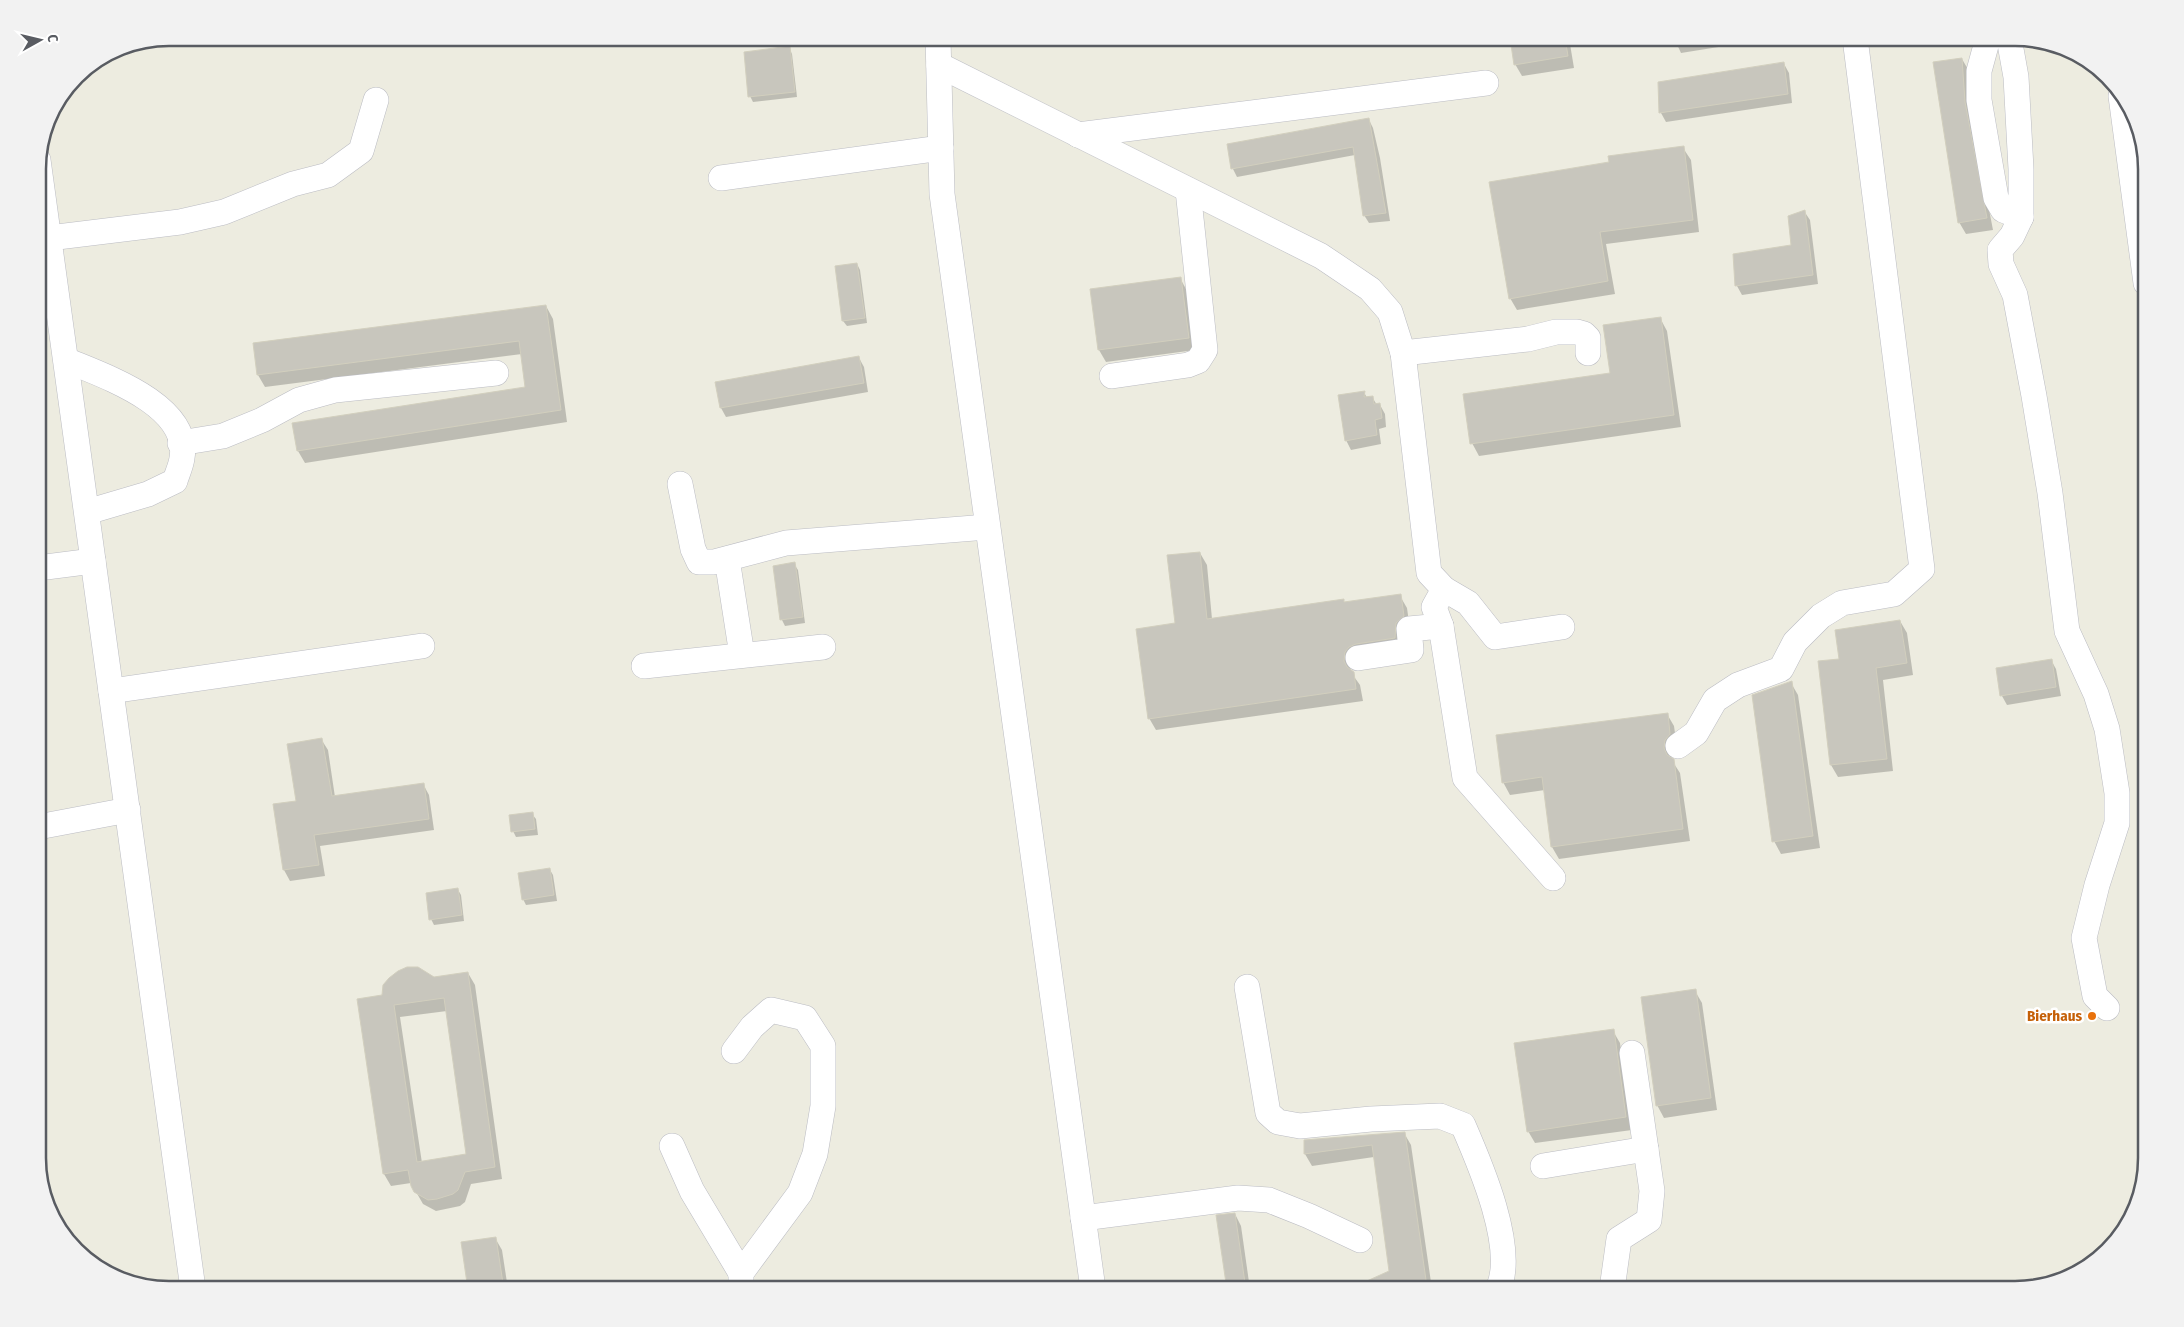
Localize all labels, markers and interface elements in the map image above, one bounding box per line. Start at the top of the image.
north arrow [15,15,65,65]
text: С [43,33,61,44]
place label: Bierhaus [2027,1007,2082,1025]
marker: Bierhaus [2086,1010,2098,1022]

